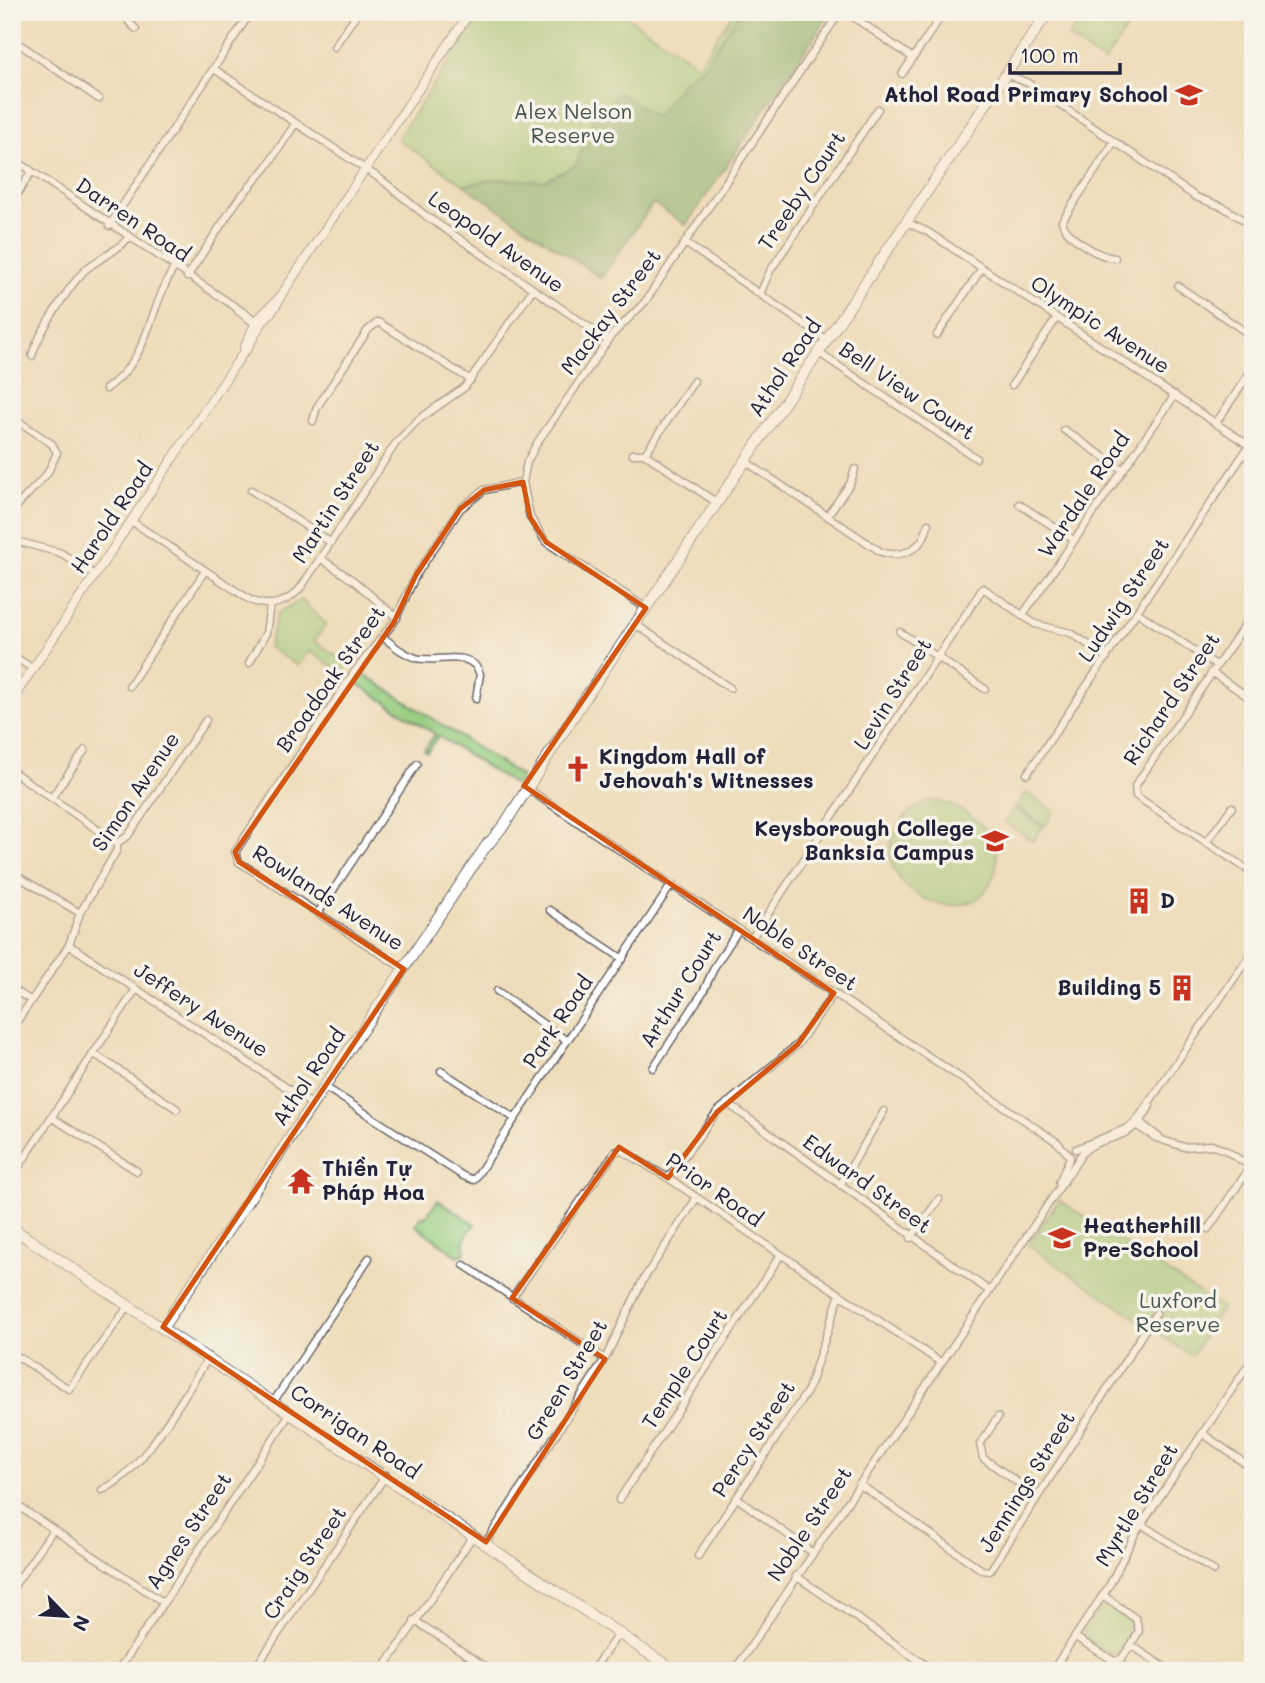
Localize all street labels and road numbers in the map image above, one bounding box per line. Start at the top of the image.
street label: Treeby Court [751,125,851,255]
street label: Darren Road [71,171,196,267]
street label: Leopold Avenue [424,184,570,298]
street label: Mackay Street [554,243,666,379]
street label: Olympic Avenue [1026,269,1176,379]
street label: Athol Road [741,313,826,421]
street label: Bell View Court [835,334,981,445]
street label: Wardale Road [1031,426,1135,562]
street label: Martin Street [285,435,385,568]
street label: Harold Road [64,456,158,578]
street label: Ludwig Street [1071,532,1174,667]
street label: Broadoak Street [269,600,390,757]
street label: Richard Street [1116,627,1225,770]
street label: Levin Street [847,632,937,754]
street label: Simon Avenue [85,726,185,856]
street label: Rowlands Avenue [248,838,410,956]
street label: Noble Street [738,899,864,996]
street label: Arthur Court [633,924,727,1052]
street label: Jeffery Avenue [130,955,274,1062]
street label: Park Road [516,969,598,1073]
street label: Athol Road [265,1022,350,1130]
street label: Edward Street [798,1127,937,1238]
street label: Prior Road [661,1146,768,1232]
street label: Temple Court [635,1303,733,1433]
street label: Green Street [519,1313,613,1445]
street label: Percy Street [705,1375,800,1501]
street label: Corrigan Road [286,1377,426,1484]
street label: Jennings Street [971,1405,1080,1557]
street label: Myrtle Street [1088,1438,1183,1571]
street label: Noble Street [760,1460,857,1586]
street label: Agnes Street [139,1467,237,1594]
street label: Craig Street [256,1500,352,1624]

